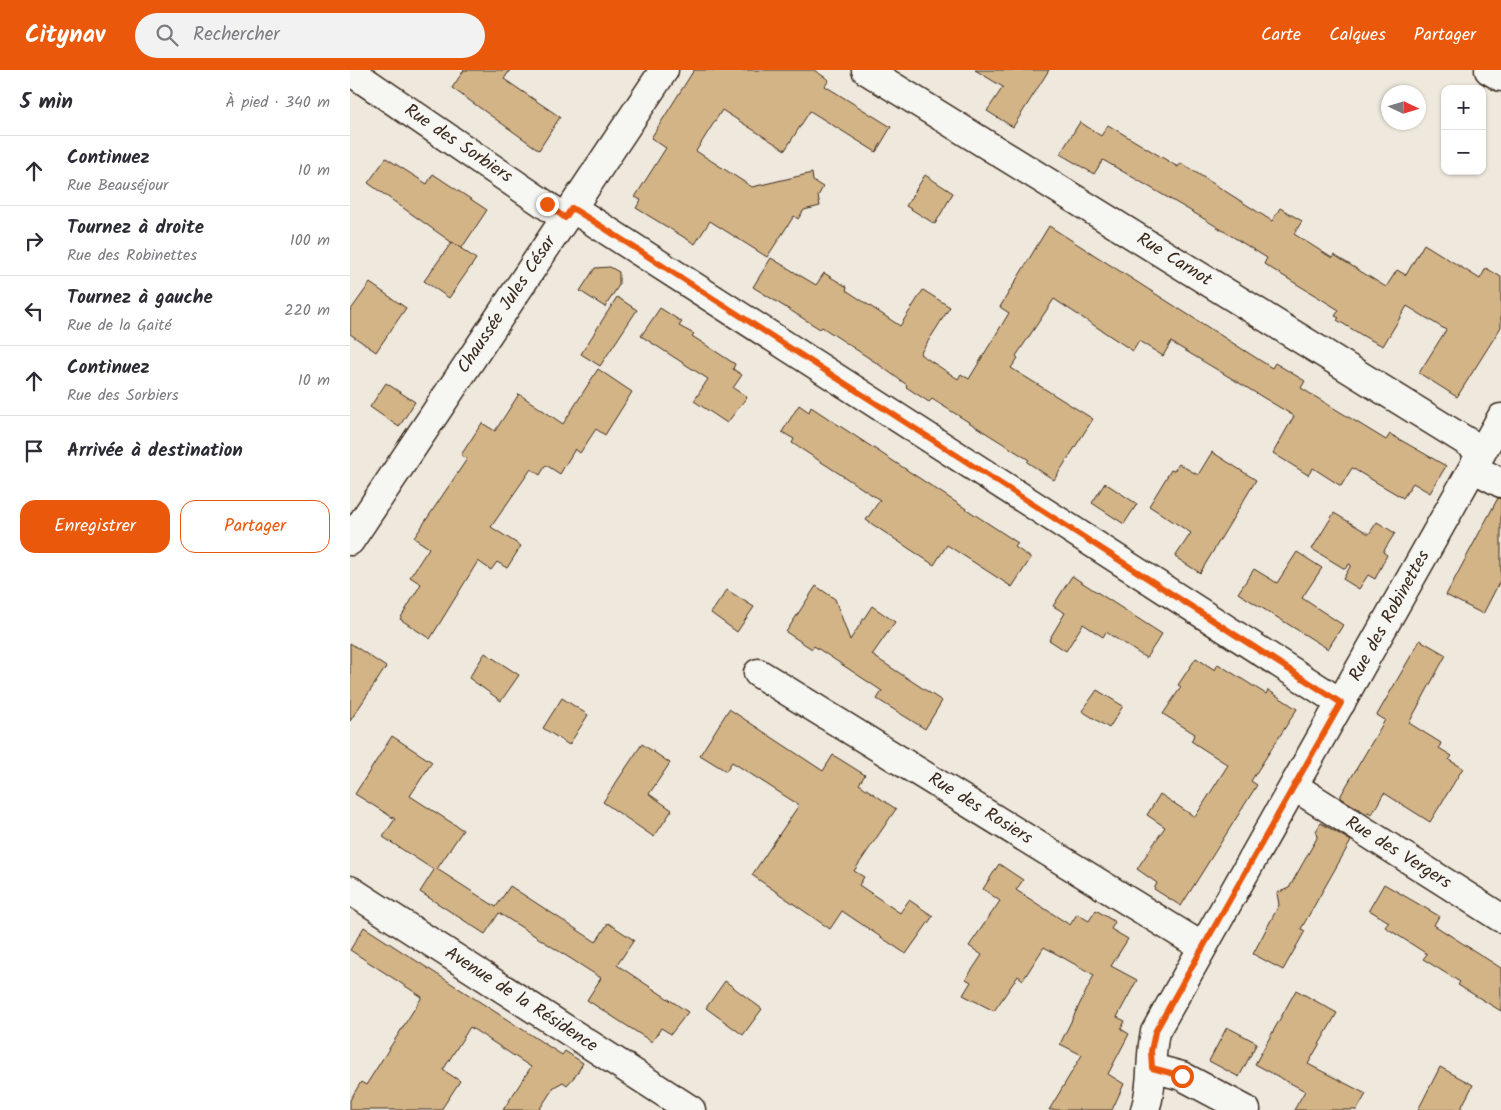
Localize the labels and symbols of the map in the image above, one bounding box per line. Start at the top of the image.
north arrow [1381,85,1426,130]
street label: Rue des Sorbiers [398,97,518,191]
route end [536,193,559,216]
street label: Rue Carnot [1131,225,1218,295]
street label: Chaussée Jules César [450,229,565,380]
street label: Rue des Robinettes [1342,545,1438,687]
street label: Rue des Rosiers [922,765,1038,853]
street label: Rue des Vergers [1339,809,1457,897]
street label: Avenue de la Résidence [439,939,603,1061]
route start [1171,1065,1194,1088]

